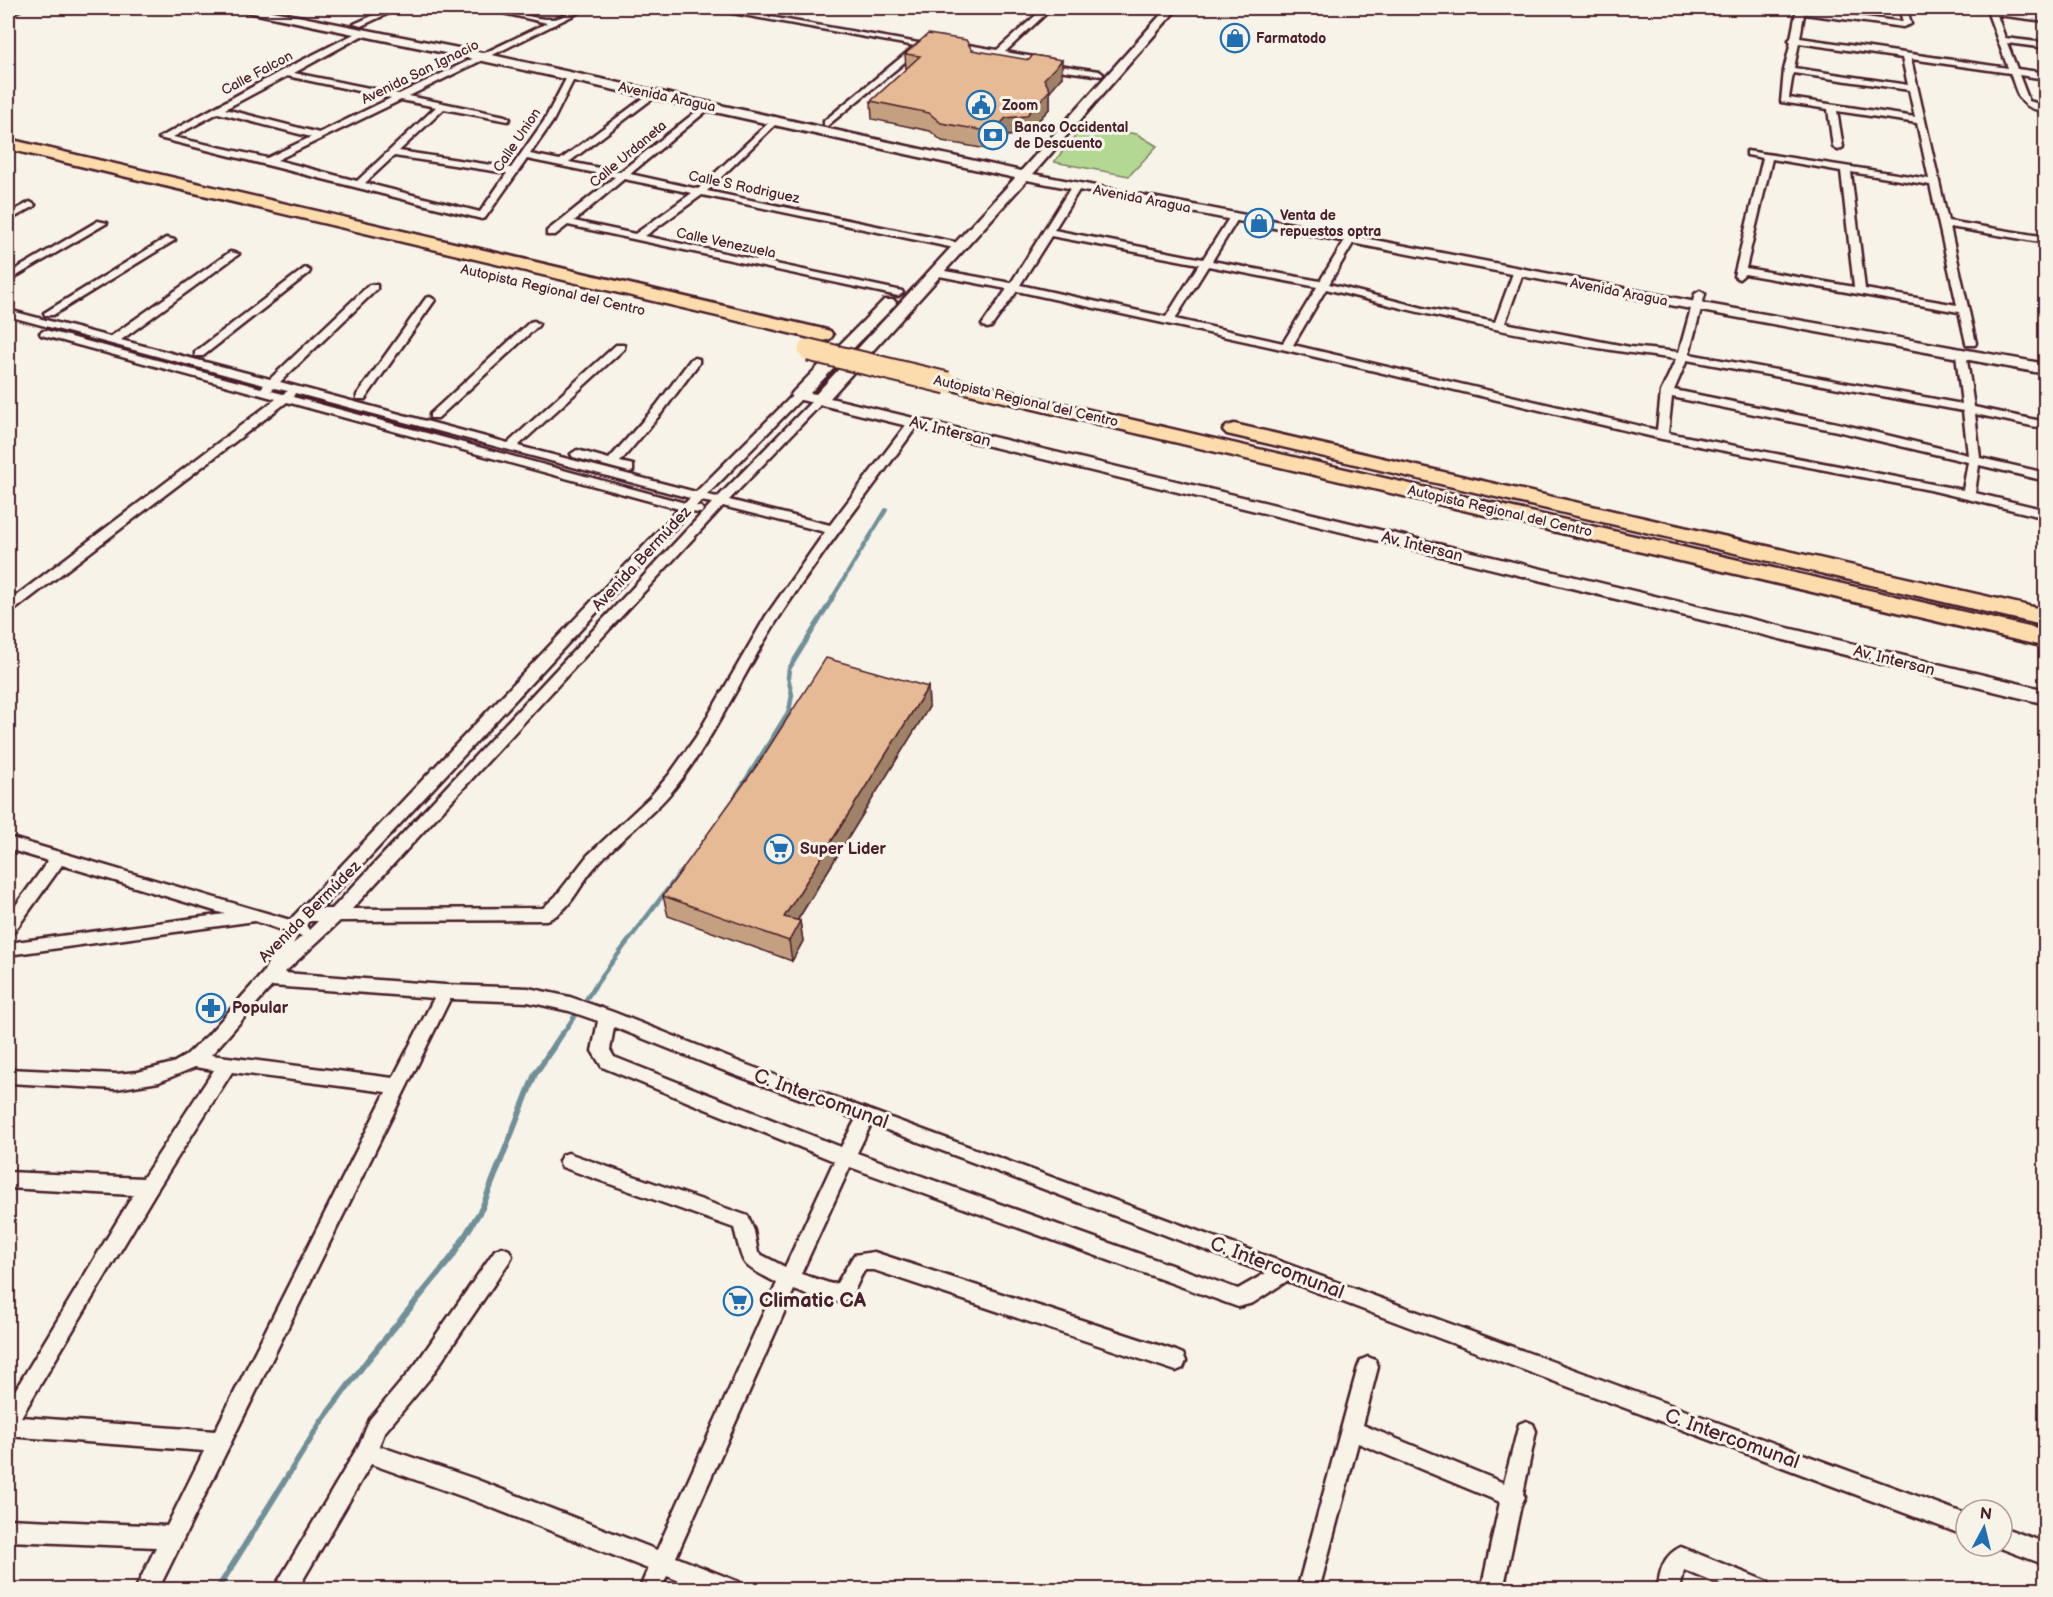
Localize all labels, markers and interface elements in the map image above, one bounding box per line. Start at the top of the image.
shop icon: Farmatodo [1219,22,1251,54]
place label: Farmatodo [1256,30,1326,47]
street label: Avenida San Ignacio [358,36,482,108]
street label: Calle Falcon [218,47,296,99]
street label: Avenida Aragua [617,78,717,116]
public building icon: Zoom [965,89,997,121]
place label: Zoom [1002,97,1038,114]
street label: Calle Union [489,105,545,175]
street label: Calle Urdaneta [586,117,670,191]
bank icon: Banco Occidental de Descuento [977,119,1009,151]
place label: Banco Occidental de Descuento [1014,119,1128,152]
street label: Calle S Rodriguez [687,167,801,207]
street label: Avenida Aragua [1092,181,1192,217]
shop icon: Venta de repuestos optra [1243,207,1275,239]
place label: Venta de repuestos optra [1280,207,1381,240]
street label: Calle Venezuela [675,224,777,262]
street label: Autopista Regional del Centro [459,261,647,320]
street label: Avenida Aragua [1569,274,1669,310]
street label: Autopista Regional del Centro [932,372,1120,431]
street label: Av. Intersan [907,413,993,451]
street label: Autopista Regional del Centro [1406,482,1594,541]
street label: Avenida Bermúdez [589,502,696,615]
street label: Av. Intersan [1379,528,1465,566]
street label: Av. Intersan [1851,642,1937,680]
supermarket icon: Super Lider [763,833,795,865]
place label: Super Lider [800,840,886,859]
street label: Avenida Bermúdez [255,857,365,967]
pharmacy icon: Popular [195,992,227,1024]
place label: Popular [232,999,289,1018]
street label: C. Intercomunal [750,1063,892,1135]
street label: C. Intercomunal [1207,1231,1347,1305]
supermarket icon: Climatic CA [722,1285,754,1317]
place label: Climatic CA [759,1289,867,1313]
street label: C. Intercomunal [1661,1403,1803,1475]
north arrow [1954,1498,2014,1558]
text: N [1979,1504,1993,1525]

